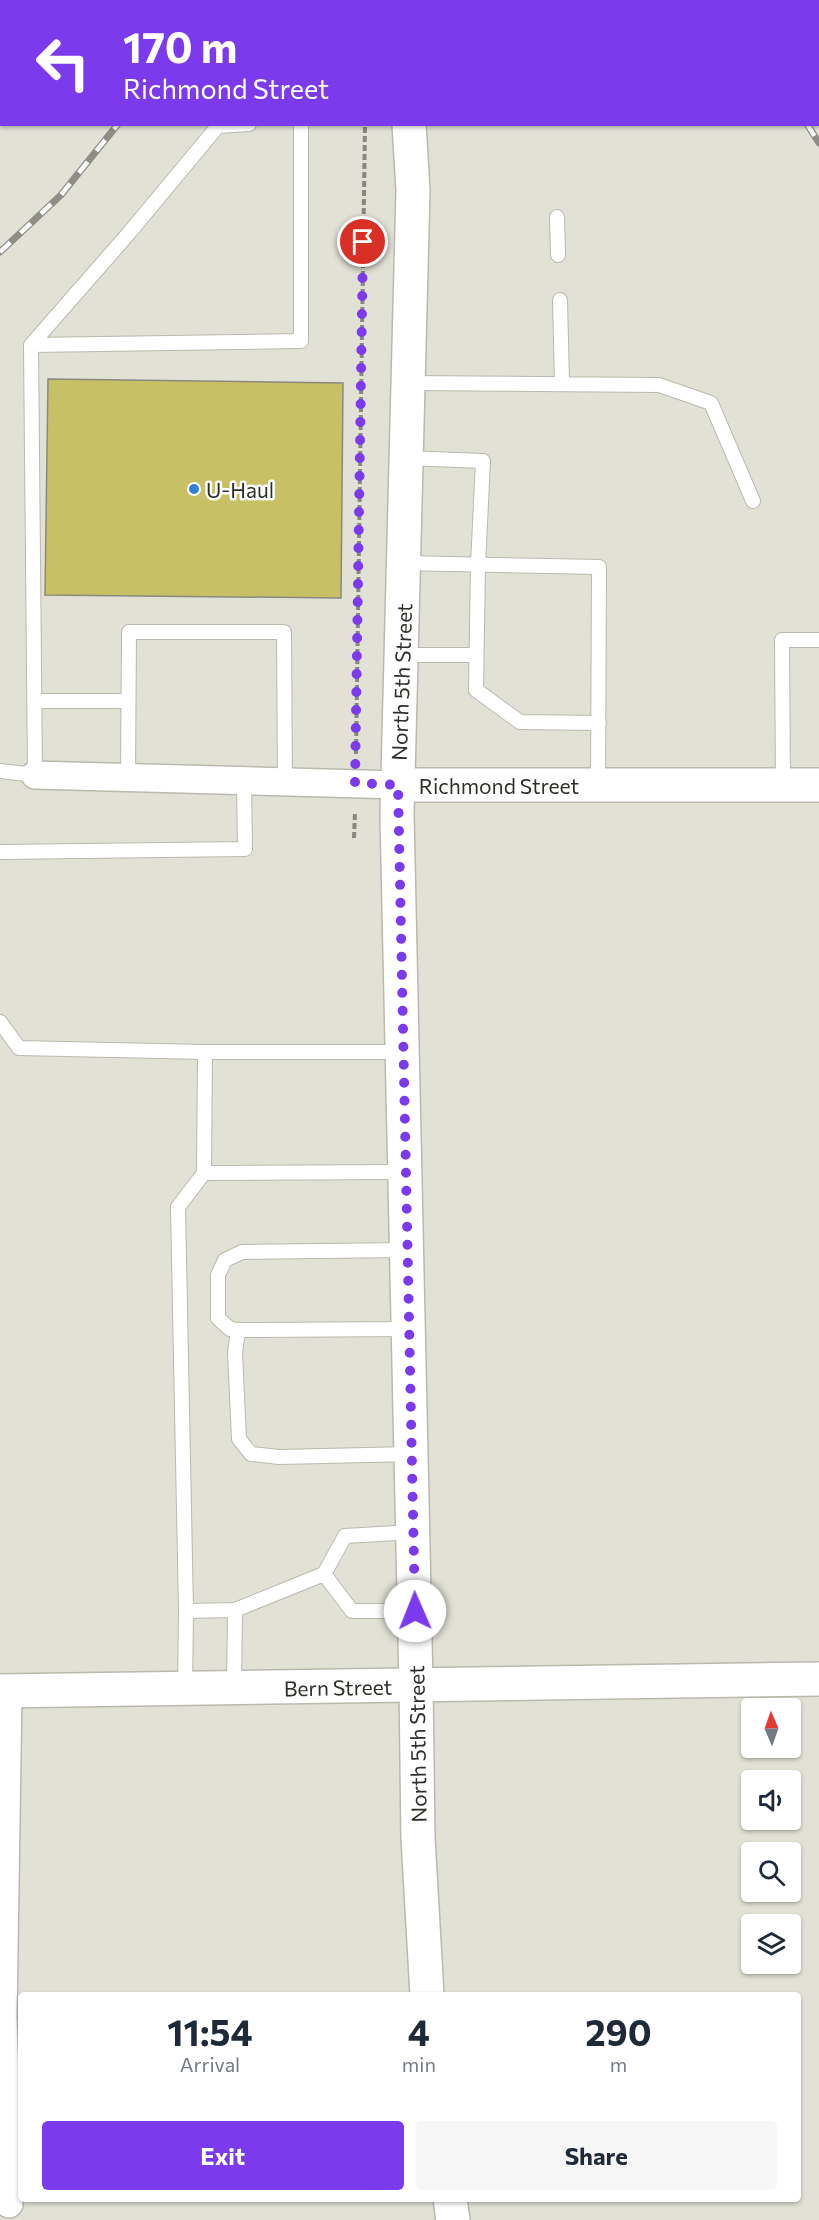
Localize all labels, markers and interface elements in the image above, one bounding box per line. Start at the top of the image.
text: 170 m [123,20,237,72]
icon: left [24,24,102,102]
text: Richmond Street [123,72,329,105]
pin [337,216,388,267]
icon: arrive [346,225,379,258]
place label: U-Haul [206,477,274,502]
marker: U-Haul [187,482,201,496]
street label: North 5th Street [386,603,416,761]
street label: Richmond Street [419,773,579,798]
position arrow [383,1579,447,1643]
street label: North 5th Street [403,1665,431,1823]
street label: Bern Street [284,1674,392,1700]
north arrow [741,1698,801,1758]
map controls [741,1698,801,1974]
button: sound [741,1770,801,1830]
button: search [741,1842,801,1902]
button: layers [741,1914,801,1974]
text: 11:54 [167,2009,253,2053]
text: 4 [408,2009,430,2053]
text: 290 [585,2009,652,2053]
text: Arrival [180,2052,240,2076]
text: min [402,2052,436,2076]
text: m [610,2052,627,2076]
button: Exit [42,2121,404,2190]
button: Share [416,2121,777,2190]

